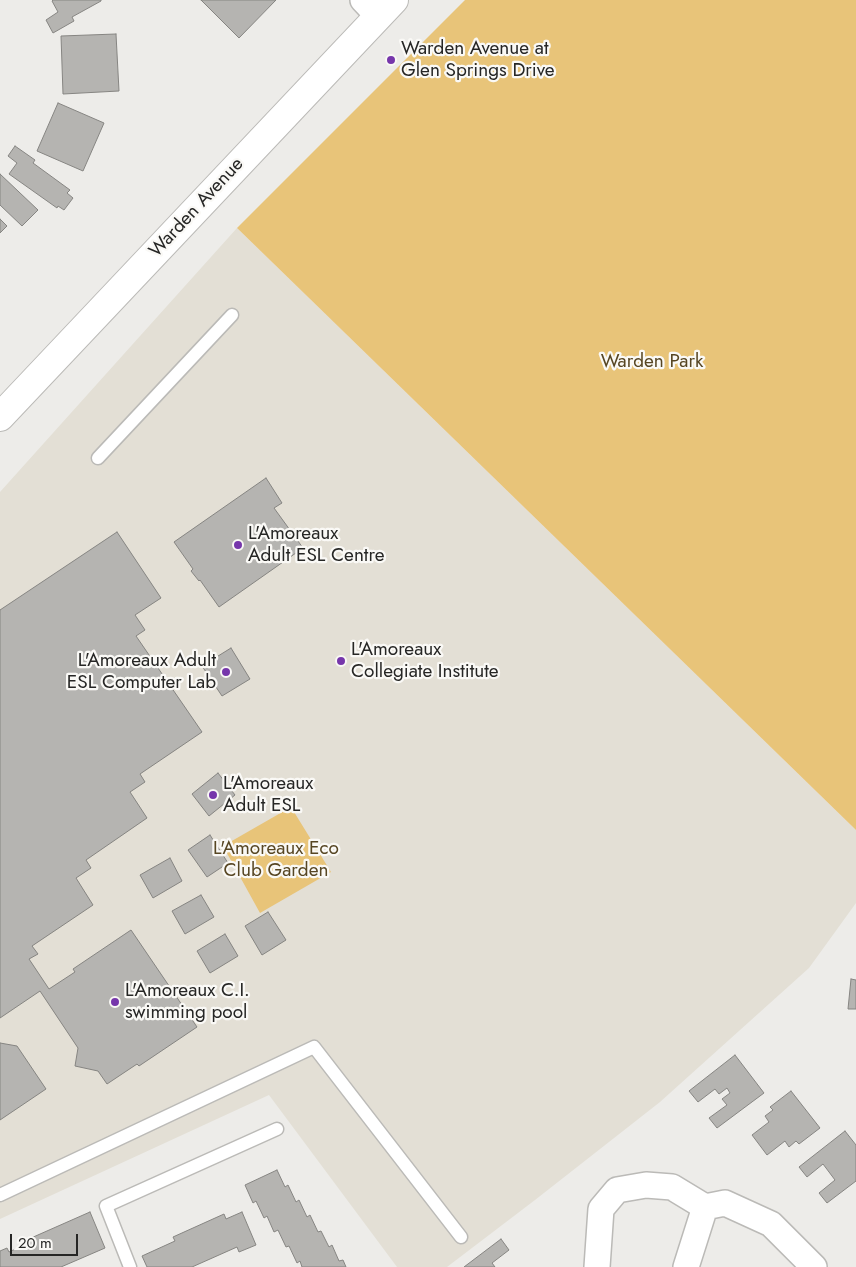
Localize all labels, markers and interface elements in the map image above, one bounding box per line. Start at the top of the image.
place label: Warden Avenue at Glen Springs Drive [401,38,555,82]
marker: Warden Avenue at Glen Springs Drive [385,54,397,66]
street label: Warden Avenue [145,153,249,263]
park label: Warden Park [601,351,703,373]
place label: L'Amoreaux Adult ESL Centre [248,523,384,567]
marker: L'Amoreaux Adult ESL Centre [232,539,244,551]
place label: L'Amoreaux Collegiate Institute [351,639,499,683]
place label: L'Amoreaux Adult ESL Computer Lab [67,650,216,694]
marker: L'Amoreaux Collegiate Institute [335,655,347,667]
marker: L'Amoreaux Adult ESL Computer Lab [220,666,232,678]
place label: L'Amoreaux Adult ESL [223,773,313,817]
marker: L'Amoreaux Adult ESL [207,789,219,801]
park label: L'Amoreaux Eco Club Garden [213,838,339,882]
place label: L'Amoreaux C.I. swimming pool [125,980,250,1024]
marker: L'Amoreaux C.I. swimming pool [109,996,121,1008]
scale bar [12,1224,80,1256]
text: 20 m [18,1232,52,1254]

